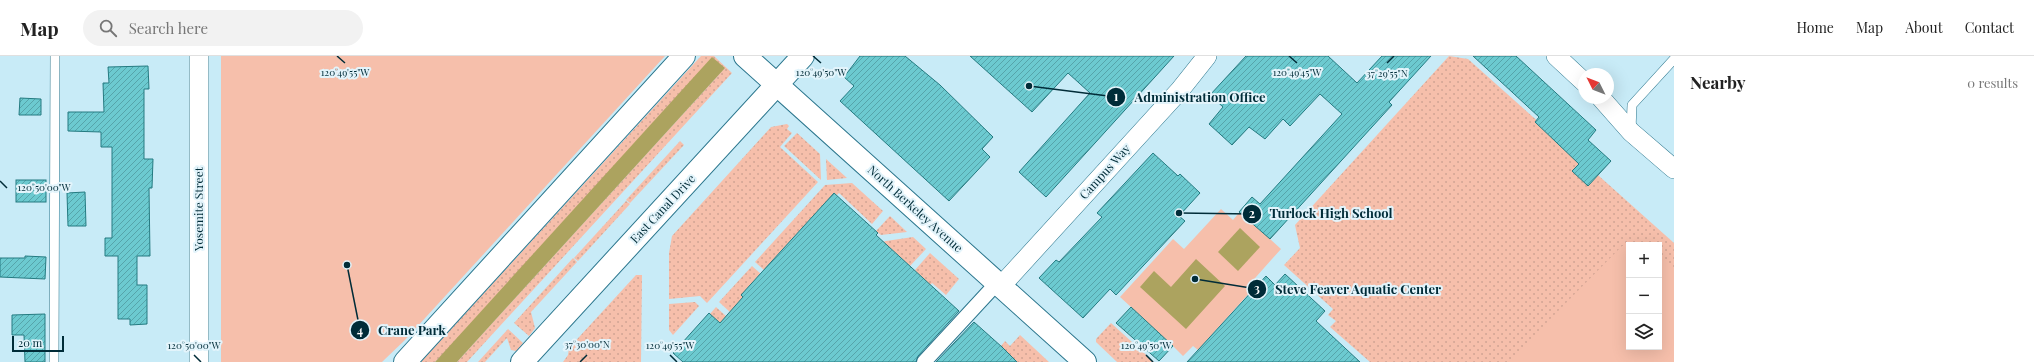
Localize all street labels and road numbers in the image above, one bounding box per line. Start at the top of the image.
street label: Campus Way [1075,140,1133,202]
street label: North Berkeley Avenue [865,161,967,255]
street label: Yosemite Street [190,166,206,252]
street label: East Canal Drive [626,170,698,246]

